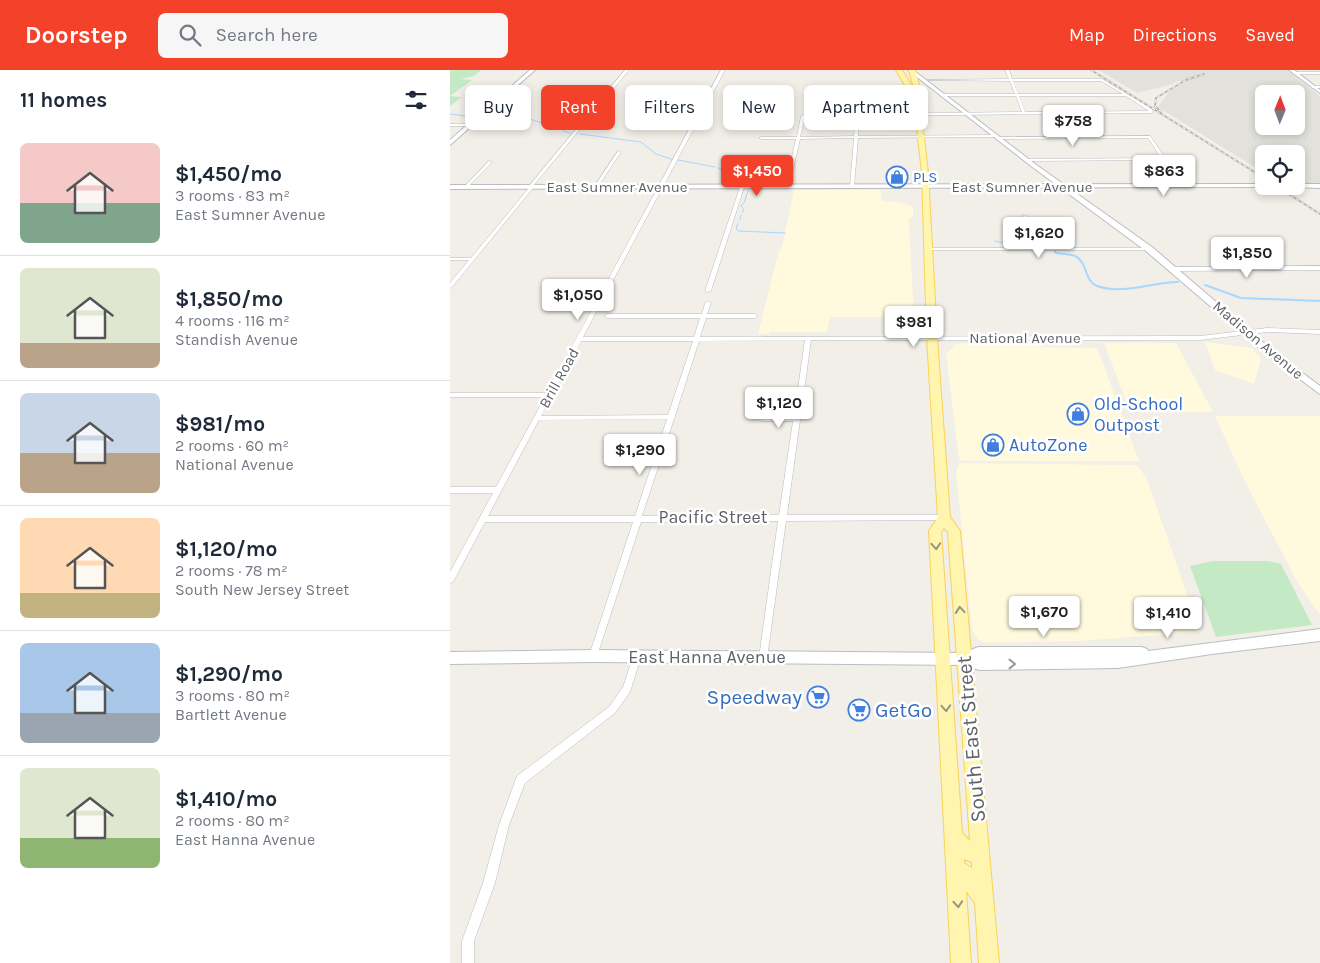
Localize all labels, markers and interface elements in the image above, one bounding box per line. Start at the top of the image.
search box [158,13,508,58]
text: Doorstep [25,21,128,49]
icon: search [176,21,204,49]
text: Search here [216,24,318,46]
text: Map [1069,24,1105,46]
text: Directions [1133,24,1217,46]
text: Saved [1245,24,1295,46]
chip: Buy [465,85,531,130]
chip: Rent [541,85,615,130]
chip: Filters [625,85,713,130]
chip: New [723,85,794,130]
chip: Apartment [804,85,928,130]
north arrow [1255,85,1305,135]
map controls [1255,85,1305,195]
icon: filters [402,86,430,114]
text: 11 homes [20,88,107,112]
pin: $758 [1043,104,1103,147]
text: $758 [1054,111,1092,130]
button: locate [1255,145,1305,195]
pin: $1,450 [716,154,798,197]
pin: $863 [1134,154,1194,197]
text: $1,450 [732,161,782,180]
text: $863 [1143,161,1185,180]
text: $1,450/mo [175,162,282,186]
icon: home [60,163,120,223]
shop icon: PLS [885,165,909,189]
place label: PLS [913,168,937,186]
street label: East Sumner Avenue [546,178,688,196]
street label: East Sumner Avenue [951,178,1093,196]
text: 3 rooms · 83 m² [175,186,290,205]
text: East Sumner Avenue [175,205,325,224]
pin: $1,620 [998,216,1080,259]
text: $1,620 [1014,223,1064,242]
pin: $1,850 [1206,236,1288,279]
text: $1,850 [1222,243,1272,262]
pin: $1,050 [537,278,619,321]
text: $1,050 [553,285,603,304]
text: $1,850/mo [175,287,283,311]
icon: home [60,288,120,348]
street label: Madison Avenue [1209,297,1307,383]
pin: $981 [884,306,944,348]
text: 4 rooms · 116 m² [175,311,290,330]
text: $981 [896,312,932,331]
street label: National Avenue [969,329,1081,347]
text: Standish Avenue [175,330,298,349]
street label: Brill Road [535,345,583,411]
pin: $1,120 [738,386,820,429]
text: $1,120 [756,393,802,412]
place label: Old-School Outpost [1094,393,1183,436]
shop icon: Old-School Outpost [1066,402,1090,426]
text: $981/mo [175,412,265,436]
icon: home [60,413,120,473]
shop icon: AutoZone [981,433,1005,457]
pin: $1,290 [599,434,681,476]
place label: AutoZone [1009,434,1087,456]
text: 2 rooms · 60 m² [175,436,289,455]
text: $1,290 [615,440,665,459]
text: National Avenue [175,455,294,474]
street label: Pacific Street [658,506,768,528]
text: $1,120/mo [175,537,277,561]
icon: home [60,538,120,598]
one-way arrow [931,543,942,551]
text: 2 rooms · 78 m² [175,561,288,580]
text: South New Jersey Street [175,580,349,599]
pin: $1,670 [1003,596,1085,638]
pin: $1,410 [1127,596,1209,639]
text: $1,670 [1020,602,1068,621]
text: $1,410 [1145,603,1191,622]
one-way arrow [955,606,966,614]
street label: East Hanna Avenue [628,646,786,668]
street label: South East Street [952,654,990,823]
one-way arrow [1009,659,1017,669]
text: $1,290/mo [175,662,283,686]
icon: home [60,663,120,723]
place label: Speedway [706,685,802,709]
supermarket icon: Speedway [806,685,830,709]
text: 3 rooms · 80 m² [175,686,290,705]
supermarket icon: GetGo [847,698,871,722]
place label: GetGo [875,698,932,722]
one-way arrow [941,704,952,712]
text: Bartlett Avenue [175,705,287,724]
text: $1,410/mo [175,787,277,811]
icon: home [60,788,120,848]
text: 2 rooms · 80 m² [175,811,290,830]
text: East Hanna Avenue [175,830,315,849]
one-way arrow [952,901,963,909]

